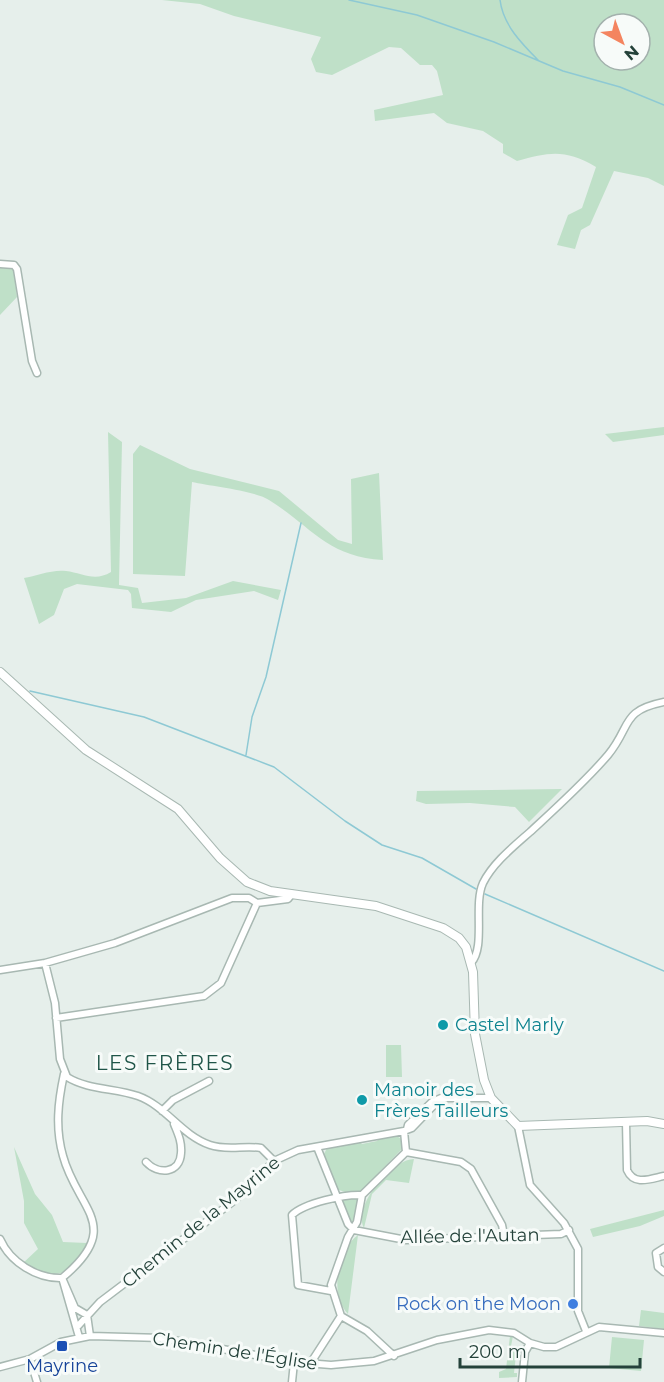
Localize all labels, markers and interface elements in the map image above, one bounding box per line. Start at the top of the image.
north arrow [592,12,652,72]
text: N [620,42,643,64]
place label: Castel Marly [455,1014,564,1036]
marker: Castel Marly [436,1018,450,1032]
district label: LES FRÈRES [96,1051,234,1075]
place label: Manoir des Frères Tailleurs [374,1079,509,1122]
marker: Manoir des Frères Tailleurs [355,1093,369,1107]
street label: Chemin de la Mayrine [118,1151,284,1292]
street label: Allée de l'Autan [400,1224,540,1248]
place label: Rock on the Moon [396,1293,561,1315]
marker: Rock on the Moon [566,1297,580,1311]
street label: Chemin de l'Église [151,1327,319,1375]
scale bar [460,1331,640,1369]
marker: Mayrine [55,1339,69,1353]
text: 200 m [469,1341,527,1363]
place label: Mayrine [26,1355,98,1377]

